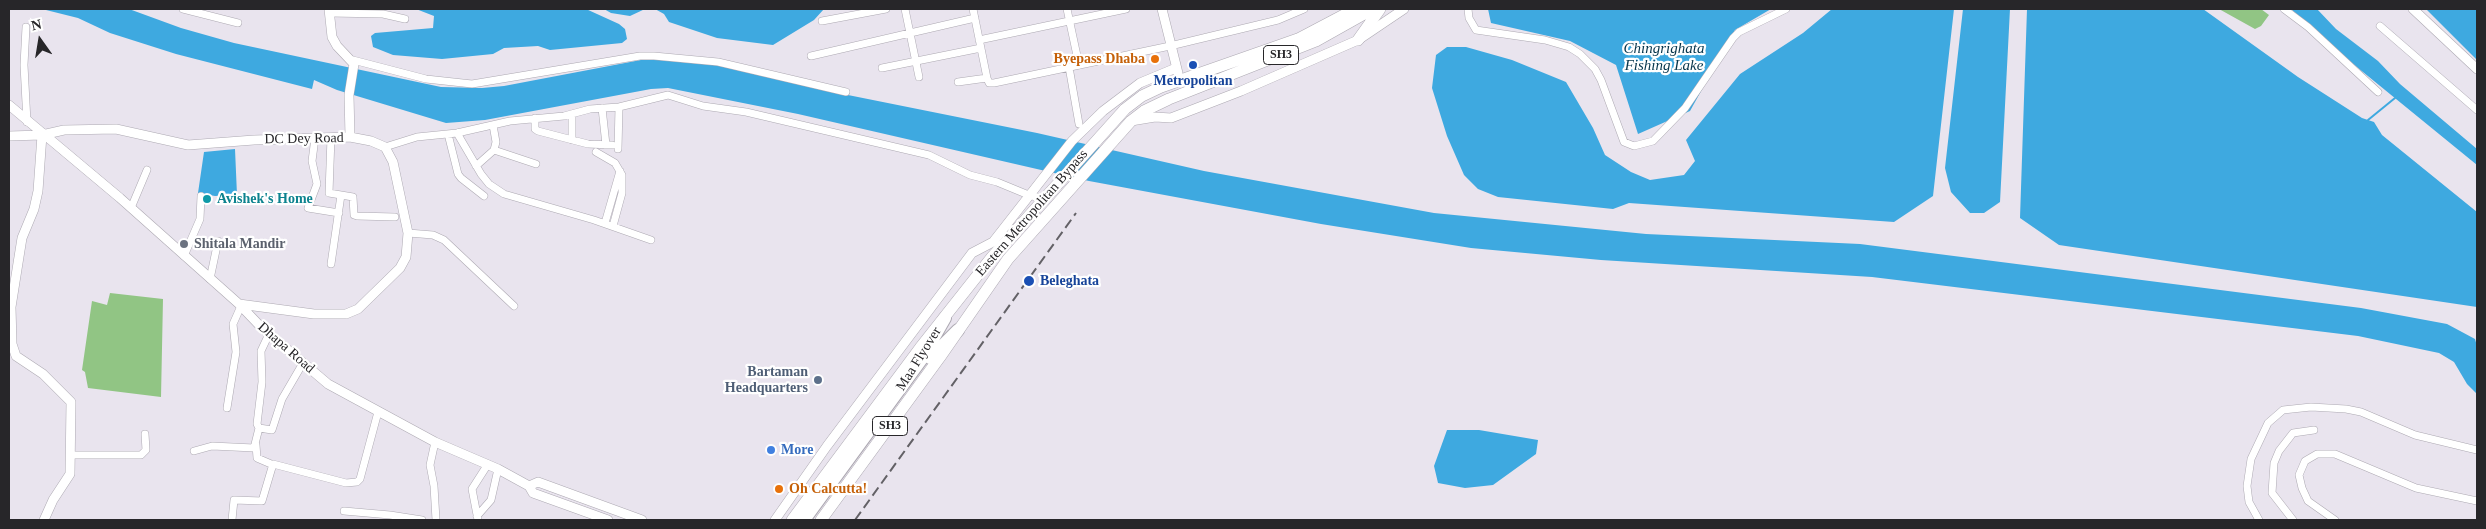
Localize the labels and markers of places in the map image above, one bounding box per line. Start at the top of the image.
place label: Byepass Dhaba [1039,51,1145,67]
marker: Byepass Dhaba [1149,53,1161,65]
marker: Metropolitan [1187,59,1199,71]
place label: Metropolitan [1147,73,1239,89]
place label: Avishek's Home [217,191,328,207]
marker: Avishek's Home [201,193,213,205]
place label: Shitala Mandir [194,236,297,252]
marker: Shitala Mandir [178,238,190,250]
place label: Beleghata [1040,273,1111,289]
marker: Beleghata [1022,274,1036,288]
place label: Bartaman Headquarters [711,364,808,397]
marker: Bartaman Headquarters [812,374,824,386]
place label: More [781,442,818,458]
marker: More [765,444,777,456]
place label: Oh Calcutta! [789,481,876,497]
marker: Oh Calcutta! [773,483,785,495]

